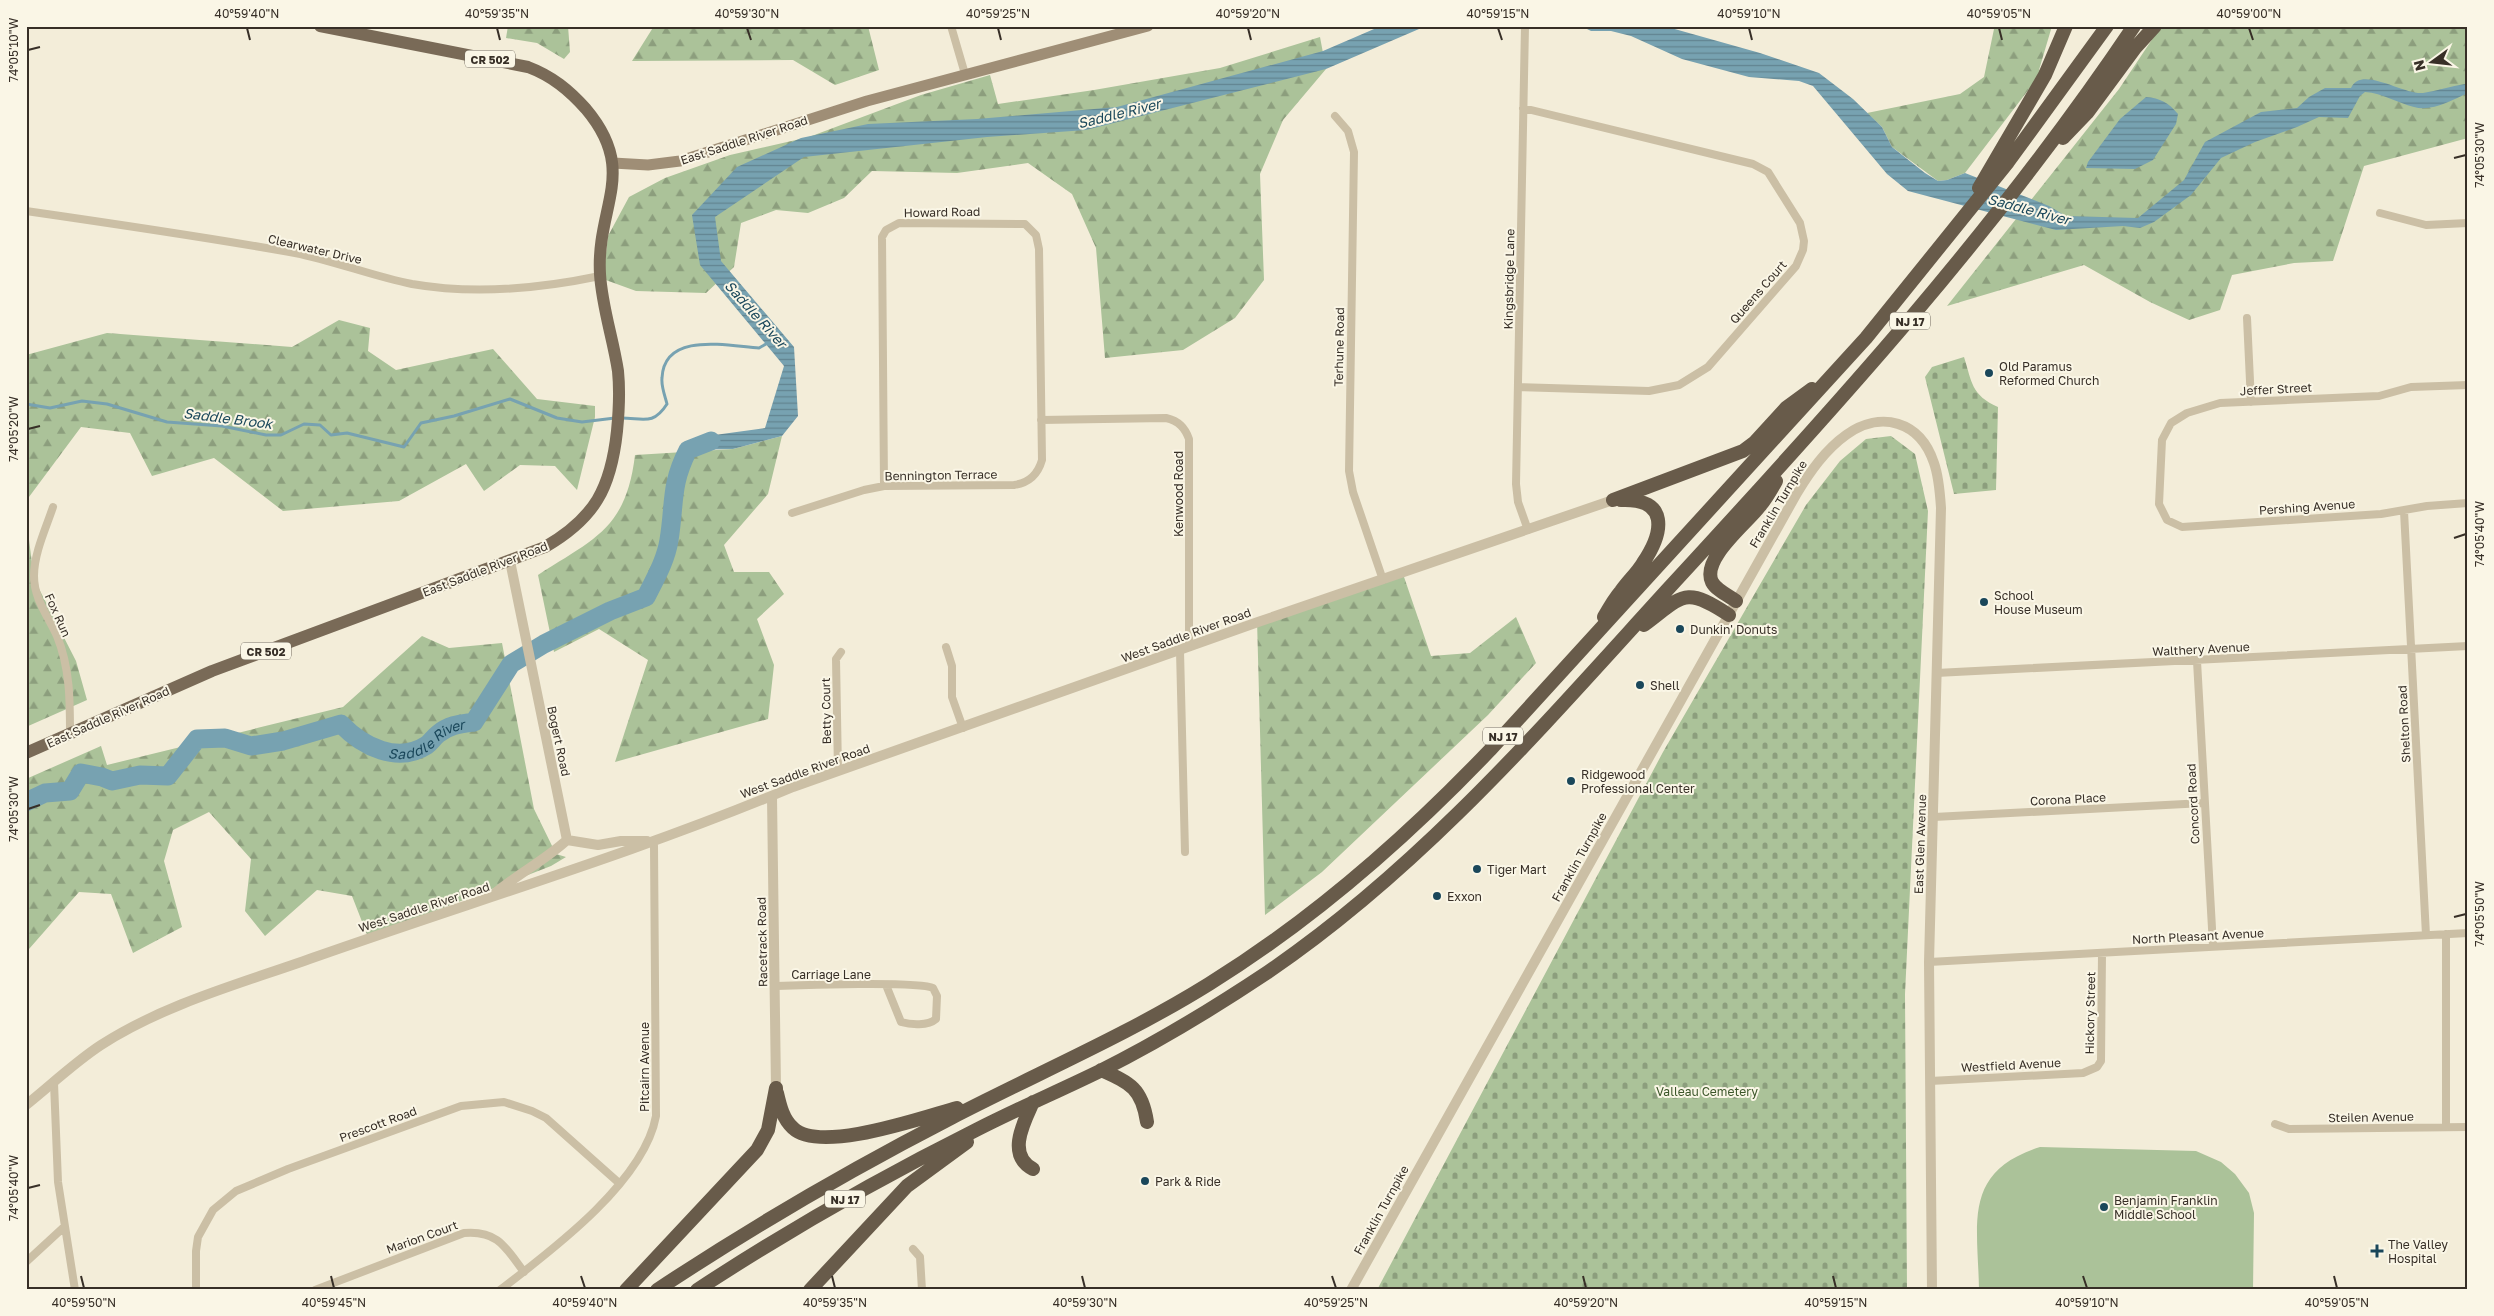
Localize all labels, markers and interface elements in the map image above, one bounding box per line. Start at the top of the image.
text: 40°59'40"N [215,6,279,21]
text: 40°59'35"N [465,6,529,21]
text: 40°59'30"N [715,6,779,21]
text: 40°59'25"N [966,6,1030,21]
text: 40°59'20"N [1216,6,1280,21]
text: 40°59'15"N [1467,6,1529,21]
text: 40°59'10"N [1717,6,1781,21]
text: 40°59'05"N [1967,6,2031,21]
text: 40°59'00"N [2217,6,2281,21]
text: 74°05'10"W [6,17,21,82]
north arrow [2406,38,2456,88]
road number: CR 502 [465,51,515,68]
text: N [2409,58,2429,73]
water label: Saddle River [1076,94,1164,131]
street label: East Saddle River Road [678,112,810,168]
text: 74°05'30"W [2472,122,2487,188]
water label: Saddle River [1986,190,2074,229]
street label: Howard Road [903,204,981,220]
street label: Kingsbridge Lane [1501,228,1517,329]
street label: Clearwater Drive [267,231,363,267]
street label: Queens Court [1726,257,1790,327]
water label: Saddle River [721,277,792,353]
street label: Terhune Road [1331,307,1347,387]
road number: NJ 17 [1890,312,1930,330]
place label: Old Paramus Reformed Church [1999,359,2099,388]
marker: Old Paramus Reformed Church [1983,367,1995,379]
street label: Jeffer Street [2239,380,2313,398]
text: 74°05'20"W [6,396,21,462]
water label: Saddle Brook [183,404,276,432]
street label: Kenwood Road [1171,451,1186,537]
street label: Franklin Turnpike [1746,457,1810,551]
street label: Bennington Terrace [884,467,998,483]
street label: Pershing Avenue [2258,496,2356,518]
text: 74°05'40"W [2472,501,2487,567]
street label: East Saddle River Road [420,538,550,600]
place label: School House Museum [1994,588,2083,617]
street label: Fox Run [42,591,74,639]
marker: School House Museum [1978,596,1990,608]
street label: West Saddle River Road [1119,605,1253,665]
place label: Dunkin' Donuts [1690,622,1777,637]
marker: Dunkin' Donuts [1674,623,1686,635]
street label: Walthery Avenue [2152,639,2250,659]
road number: CR 502 [241,642,291,659]
street label: Betty Court [818,677,834,745]
place label: Shell [1650,678,1680,693]
marker: Shell [1634,679,1646,691]
street label: East Saddle River Road [44,683,172,751]
street label: Shelton Road [2394,685,2414,763]
street label: Bogert Road [544,704,574,778]
water label: Saddle River [387,715,468,762]
road number: NJ 17 [1483,728,1523,744]
street label: West Saddle River Road [738,741,872,801]
street label: Concord Road [2183,763,2203,845]
place label: Ridgewood Professional Center [1581,767,1695,796]
marker: Ridgewood Professional Center [1565,775,1577,787]
text: 74°05'30"W [6,776,21,842]
street label: Corona Place [2030,790,2107,808]
street label: East Glen Avenue [1911,794,1929,894]
street label: Franklin Turnpike [1548,810,1610,904]
place label: Tiger Mart [1487,862,1547,877]
marker: Tiger Mart [1471,863,1483,875]
street label: West Saddle River Road [357,879,491,935]
text: 74°05'50"W [2472,881,2487,947]
place label: Exxon [1447,889,1482,904]
marker: Exxon [1431,890,1443,902]
street label: Racetrack Road [754,897,770,987]
street label: North Pleasant Avenue [2132,925,2264,947]
street label: Carriage Lane [791,967,871,982]
street label: Hickory Street [2082,971,2098,1055]
street label: Pitcairn Avenue [637,1022,652,1112]
street label: Westfield Avenue [1961,1055,2061,1075]
park label: Valleau Cemetery [1656,1084,1758,1099]
street label: Prescott Road [337,1103,419,1145]
street label: Steilen Avenue [2328,1109,2414,1125]
text: 74°05'40"W [6,1155,21,1221]
street label: Franklin Turnpike [1350,1163,1412,1257]
place label: Park & Ride [1155,1174,1221,1189]
marker: Park & Ride [1139,1175,1151,1187]
road number: NJ 17 [825,1190,865,1208]
place label: Benjamin Franklin Middle School [2114,1193,2218,1222]
marker: Benjamin Franklin Middle School [2098,1201,2110,1213]
street label: Marion Court [384,1217,460,1257]
place label: The Valley Hospital [2388,1237,2448,1266]
marker: The Valley Hospital [2370,1244,2384,1258]
text: 40°59'50"N [52,1295,116,1310]
text: 40°59'45"N [302,1295,366,1310]
text: 40°59'40"N [553,1295,617,1310]
text: 40°59'35"N [803,1295,867,1310]
text: 40°59'30"N [1053,1295,1117,1310]
text: 40°59'25"N [1304,1295,1368,1310]
text: 40°59'20"N [1554,1295,1618,1310]
text: 40°59'15"N [1805,1295,1867,1310]
text: 40°59'10"N [2055,1295,2119,1310]
text: 40°59'05"N [2305,1295,2369,1310]

